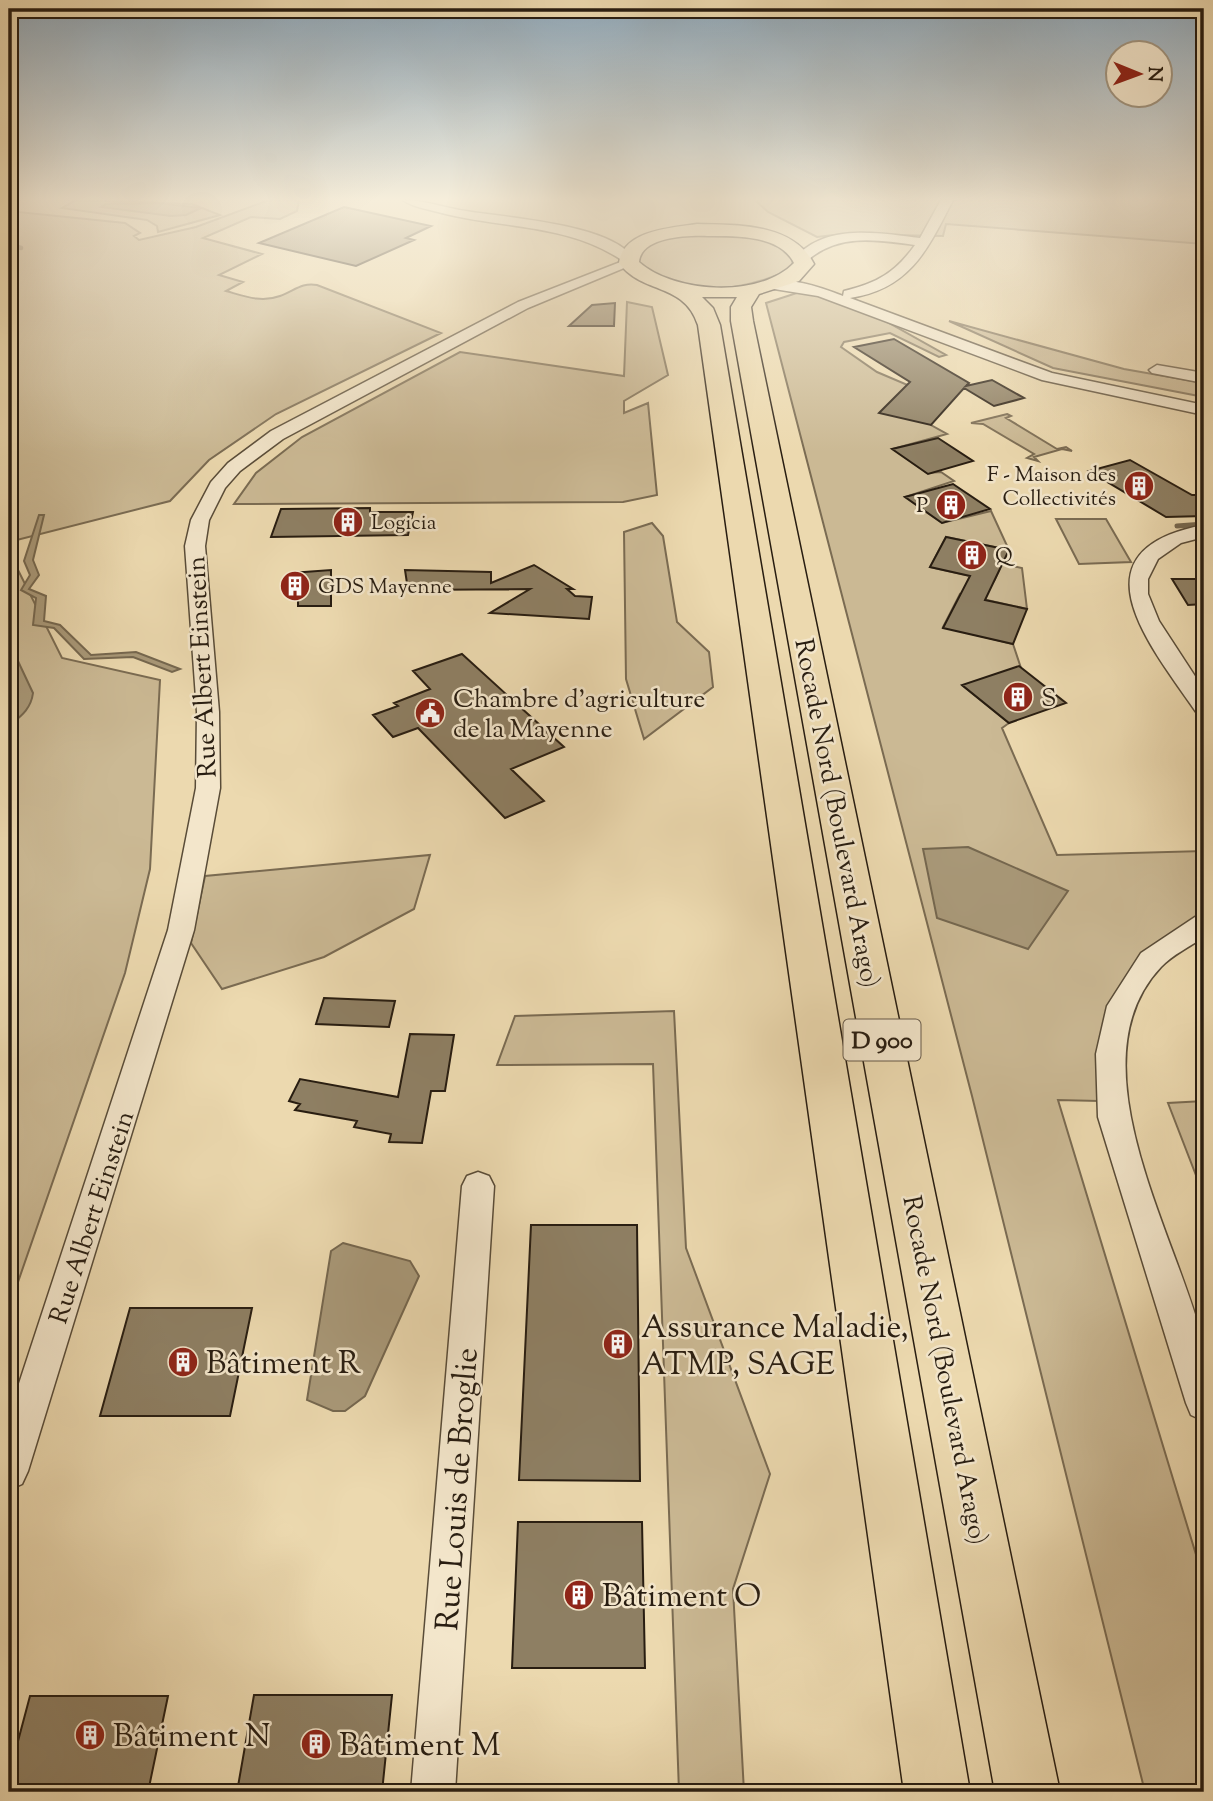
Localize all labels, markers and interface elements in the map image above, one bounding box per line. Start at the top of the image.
north arrow [1104,38,1174,108]
text: N [1140,66,1167,82]
place label: F - Maison des Collectivités [987,461,1116,515]
building icon: F - Maison des Collectivités [1122,469,1156,503]
building icon: P [934,488,968,522]
place label: P [916,492,928,522]
building icon: Logicia [331,505,365,539]
place label: Logicia [371,509,437,539]
building icon: Q [955,538,989,572]
place label: Q [995,542,1015,572]
street label: Rue Albert Einstein [179,555,228,779]
building icon: GDS Mayenne [278,569,312,603]
place label: GDS Mayenne [318,573,452,603]
street label: Rocade Nord (Boulevard Arago) [784,636,888,991]
building icon: S [1001,680,1035,714]
place label: S [1041,681,1057,718]
place label: Chambre d'agriculture de la Mayenne [453,682,705,749]
public building icon: Chambre d'agriculture de la Mayenne [413,696,447,730]
road number: D 900 [844,1020,920,1060]
street label: Rue Albert Einstein [41,1106,145,1329]
street label: Rocade Nord (Boulevard Arago) [892,1193,996,1548]
place label: Assurance Maladie, ATMP, SAGE [641,1306,909,1389]
building icon: Assurance Maladie, ATMP, SAGE [601,1327,635,1361]
place label: Bâtiment R [206,1342,361,1388]
building icon: Bâtiment R [166,1345,200,1379]
street label: Rue Louis de Broglie [426,1346,492,1632]
place label: Bâtiment O [602,1575,761,1621]
building icon: Bâtiment O [562,1578,596,1612]
place label: Bâtiment N [113,1715,271,1761]
building icon: Bâtiment N [73,1718,107,1752]
place label: Bâtiment M [339,1724,500,1770]
building icon: Bâtiment M [299,1727,333,1761]

